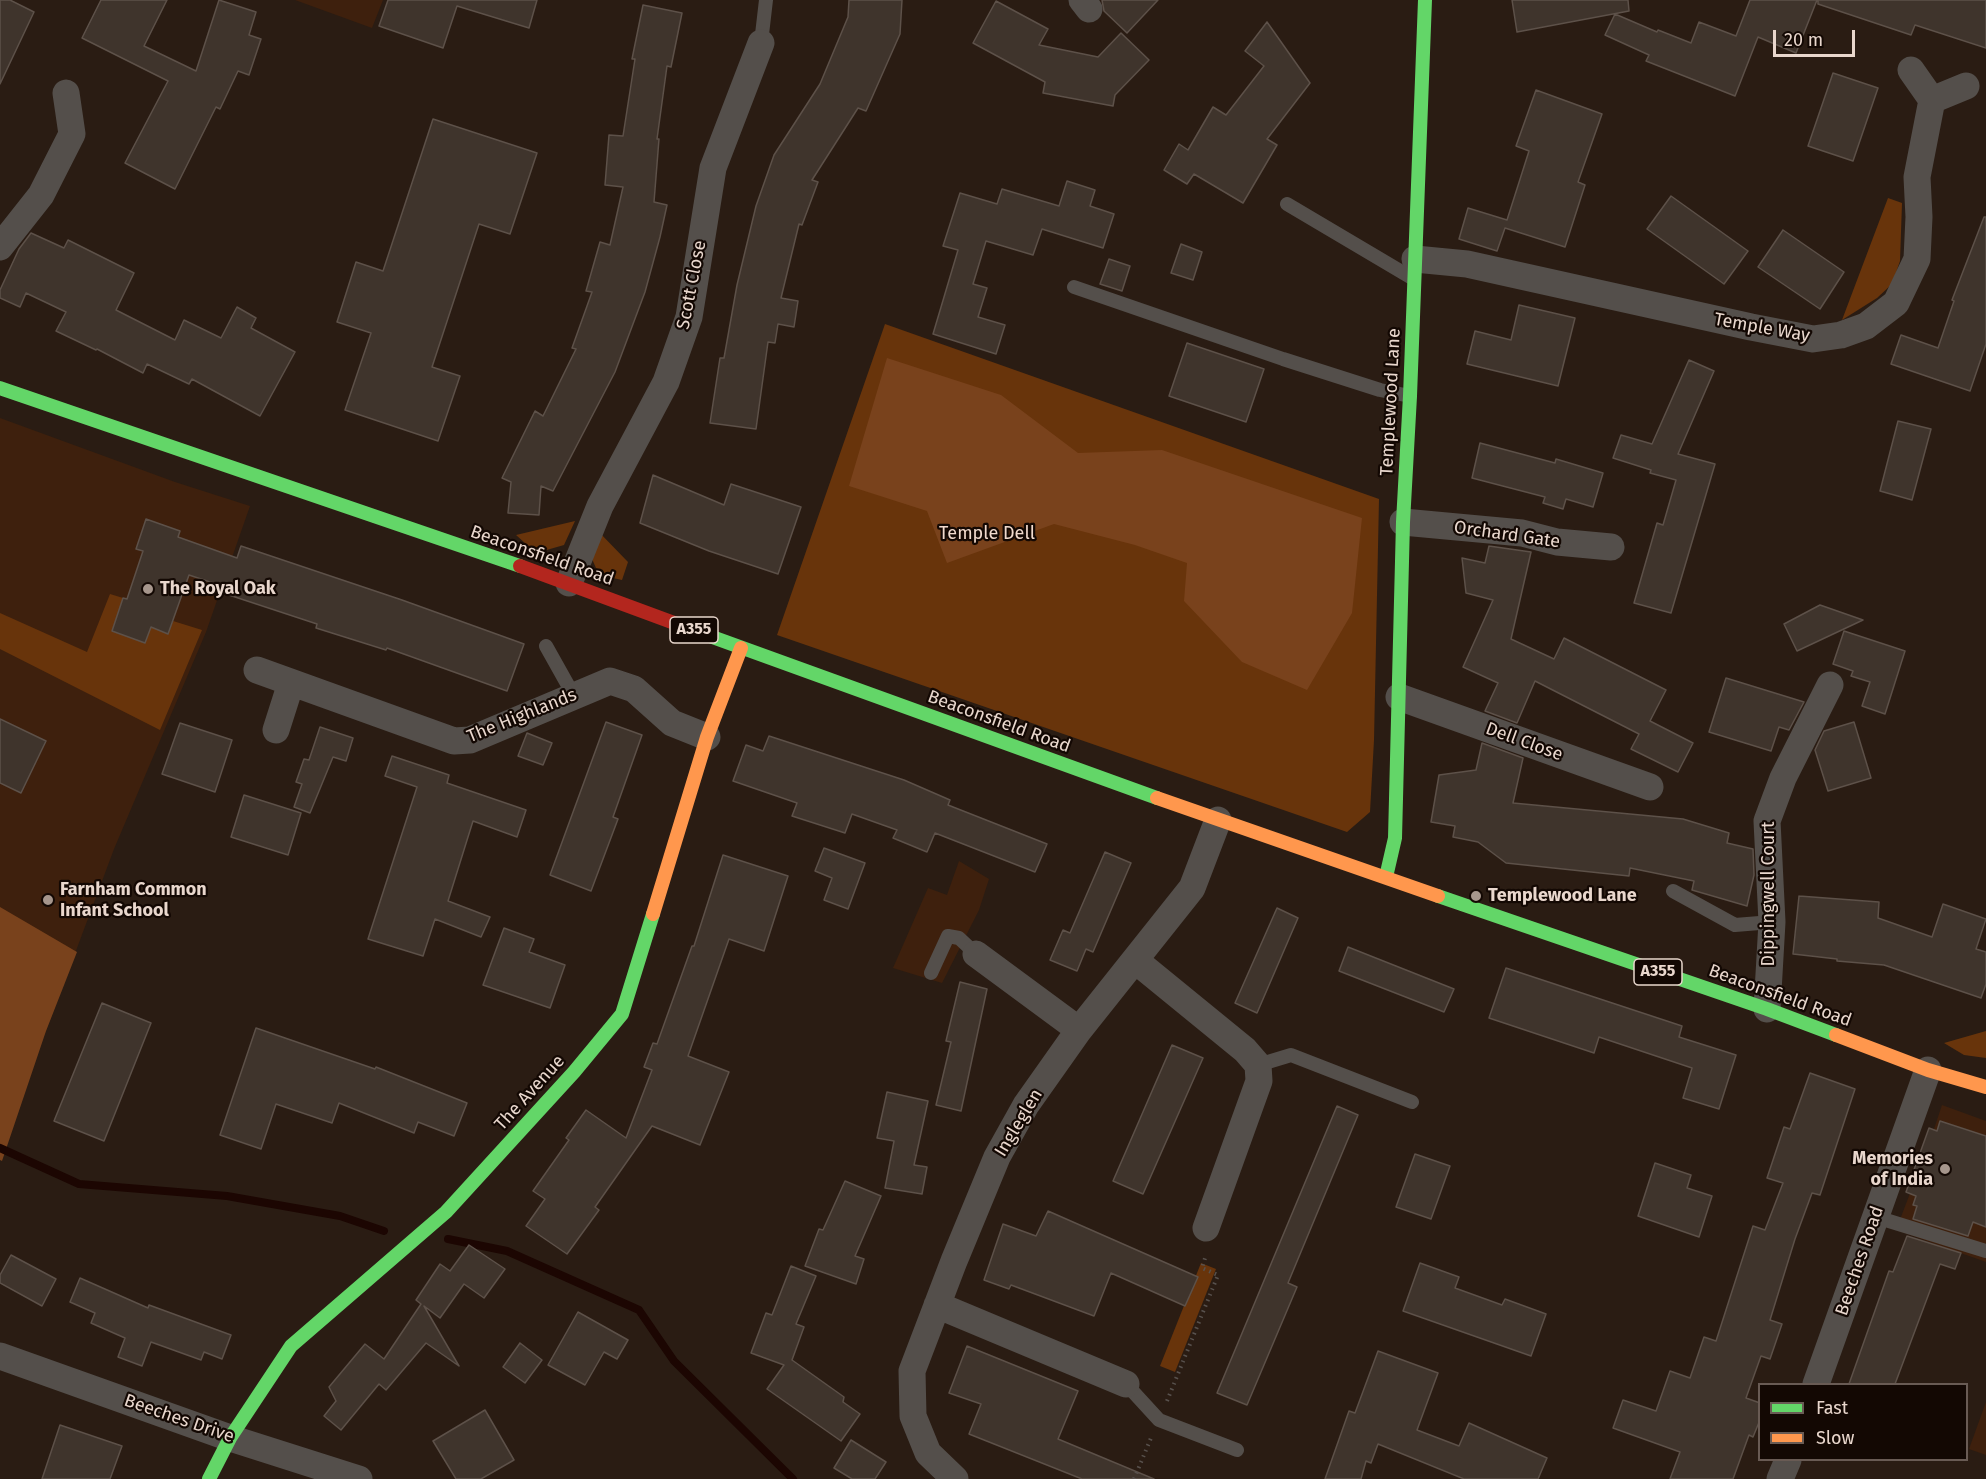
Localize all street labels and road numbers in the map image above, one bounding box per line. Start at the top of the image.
street label: Scott Close [673,239,711,331]
street label: Temple Way [1713,309,1811,347]
street label: Templewood Lane [1376,328,1406,476]
street label: Orchard Gate [1453,517,1561,553]
street label: Beaconsfield Road [467,521,617,591]
road number: A355 [670,617,718,643]
street label: The Highlands [464,684,580,748]
street label: Beaconsfield Road [925,686,1073,758]
street label: Dell Close [1482,718,1566,766]
street label: Dippingwell Court [1758,821,1780,967]
road number: A355 [1634,959,1682,985]
street label: Beaconsfield Road [1706,960,1854,1032]
street label: The Avenue [490,1051,570,1135]
street label: Ingleglen [990,1085,1048,1161]
street label: Beeches Road [1831,1203,1889,1319]
street label: Beeches Drive [121,1390,237,1448]

